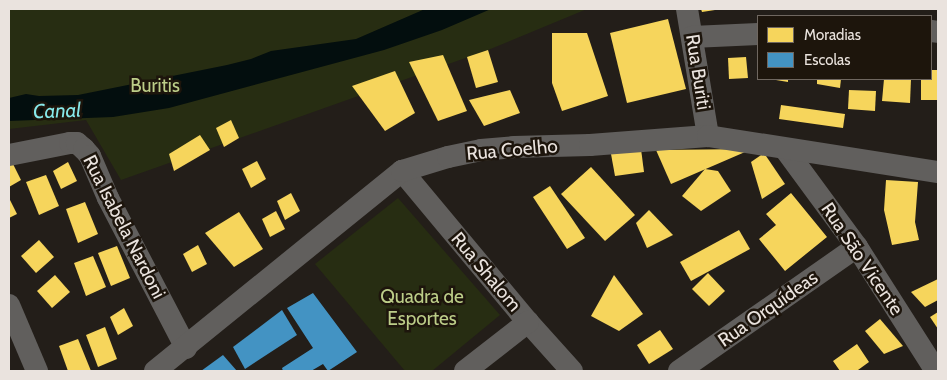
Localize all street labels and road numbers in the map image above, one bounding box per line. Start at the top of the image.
street label: Rua Buriti [681,33,715,111]
street label: Rua Coelho [465,135,559,165]
street label: Rua Isabela Nardoni [78,151,170,303]
street label: Rua São Vicente [816,198,908,320]
street label: Rua Shalom [446,228,526,316]
street label: Rua Orquídeas [714,266,822,352]

